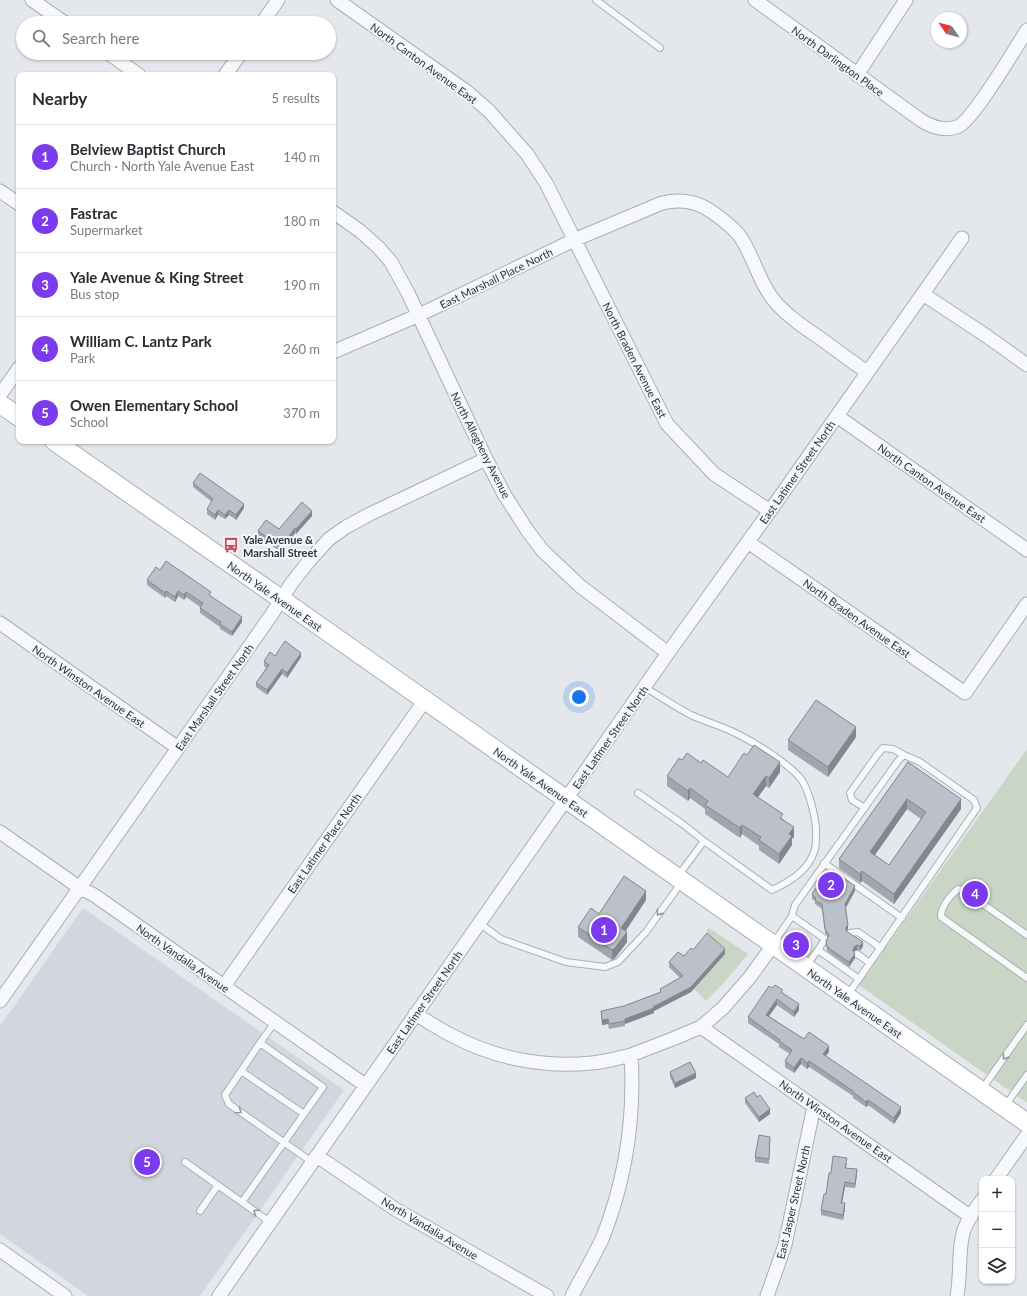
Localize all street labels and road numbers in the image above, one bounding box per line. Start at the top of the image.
street label: North Canton Avenue East [368,20,480,106]
street label: North Darlington Place [789,23,887,99]
street label: East Marshall Place North [437,245,555,311]
street label: North Braden Avenue East [600,300,670,420]
street label: North Allegheny Avenue [449,390,514,500]
street label: East Latimer Street North [756,418,838,526]
street label: North Canton Avenue East [876,441,988,525]
street label: North Yale Avenue East [225,558,325,634]
street label: North Braden Avenue East [801,576,913,660]
street label: East Marshall Street North [172,641,256,753]
street label: North Winston Avenue East [30,642,148,730]
street label: East Latimer Street North [569,683,651,791]
street label: North Yale Avenue East [491,744,591,820]
street label: East Latimer Place North [284,790,364,896]
street label: North Vandalia Avenue [134,921,232,995]
street label: East Latimer Street North [383,948,465,1056]
street label: North Yale Avenue East [805,965,905,1041]
street label: North Winston Avenue East [777,1077,895,1165]
street label: East Jasper Street North [774,1144,812,1260]
street label: North Vandalia Avenue [379,1194,481,1262]

